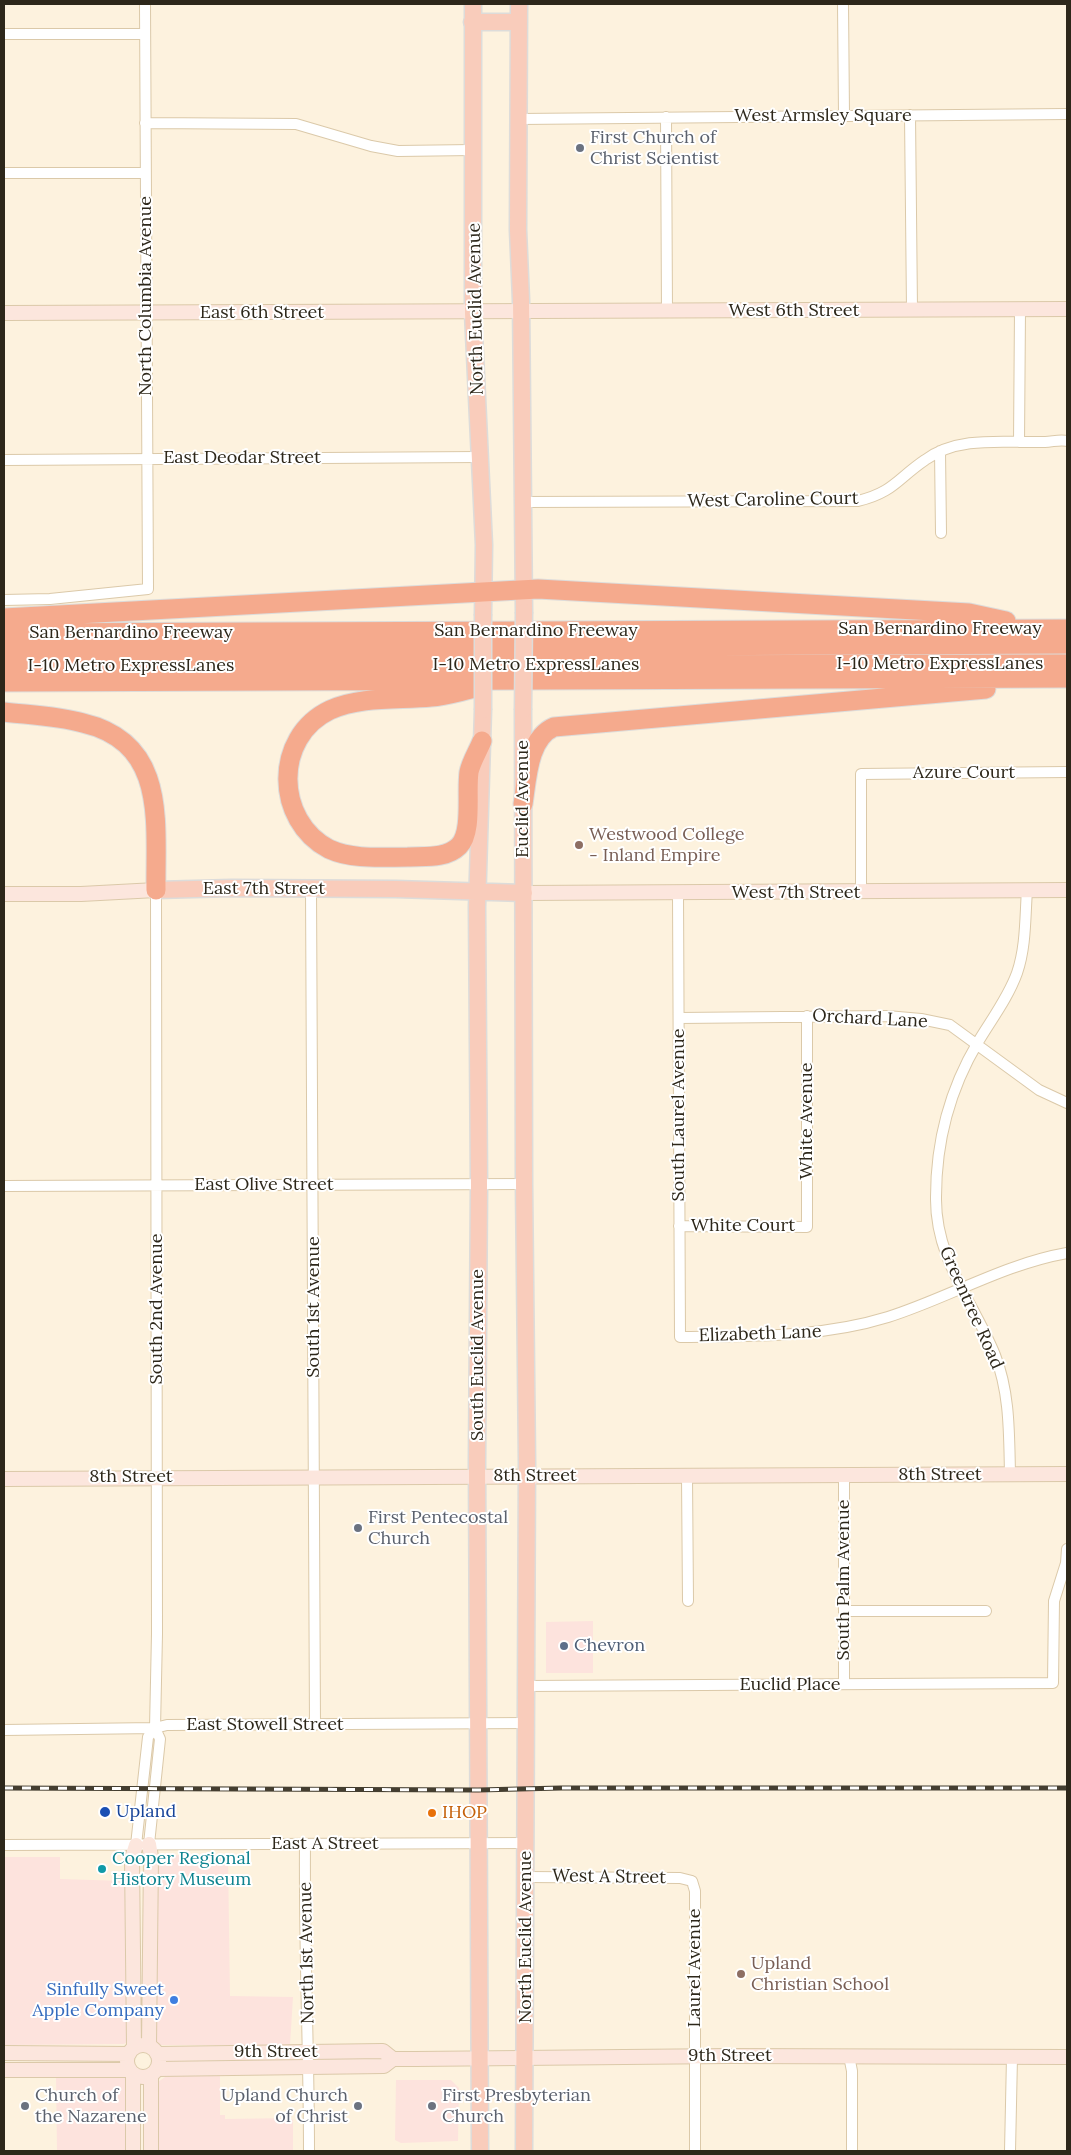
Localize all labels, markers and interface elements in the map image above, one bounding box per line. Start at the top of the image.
street label: West Armsley Square [734,105,912,127]
place label: First Church of Christ Scientist [590,127,719,170]
marker: First Church of Christ Scientist [574,142,586,154]
street label: North Columbia Avenue [135,196,157,396]
street label: North Euclid Avenue [464,223,488,395]
street label: West 6th Street [729,300,859,322]
street label: East 6th Street [200,302,324,324]
street label: East Deodar Street [163,447,321,469]
street label: West Caroline Court [687,488,859,512]
street label: San Bernardino Freeway [838,618,1042,640]
street label: San Bernardino Freeway [434,620,638,642]
street label: San Bernardino Freeway [29,622,233,644]
street label: I-10 Metro ExpressLanes [837,653,1043,675]
street label: I-10 Metro ExpressLanes [433,654,639,676]
street label: I-10 Metro ExpressLanes [28,655,234,677]
street label: Euclid Avenue [512,740,534,858]
street label: Azure Court [913,762,1015,784]
place label: Westwood College - Inland Empire [589,824,745,866]
marker: Westwood College - Inland Empire [573,839,585,851]
street label: East 7th Street [203,878,325,900]
street label: West 7th Street [732,882,860,904]
street label: Orchard Lane [812,1005,928,1033]
street label: South Laurel Avenue [668,1029,690,1201]
street label: White Avenue [796,1063,818,1179]
street label: East Olive Street [194,1174,334,1196]
street label: White Court [691,1215,795,1237]
street label: South 2nd Avenue [146,1233,168,1385]
street label: South 1st Avenue [303,1236,325,1378]
street label: Greentree Road [934,1243,1008,1373]
street label: South Euclid Avenue [467,1269,489,1441]
street label: Elizabeth Lane [698,1321,822,1347]
street label: 8th Street [898,1464,982,1486]
street label: 8th Street [493,1465,577,1487]
street label: 8th Street [89,1466,173,1488]
street label: South Palm Avenue [833,1500,855,1660]
place label: First Pentecostal Church [368,1507,508,1550]
marker: First Pentecostal Church [352,1522,364,1534]
place label: Chevron [574,1635,645,1657]
marker: Chevron [558,1640,570,1652]
street label: Euclid Place [739,1674,841,1696]
street label: East Stowell Street [186,1714,344,1736]
place label: Upland [116,1801,176,1823]
place label: IHOP [442,1802,487,1824]
marker: Upland [98,1805,112,1819]
marker: IHOP [426,1807,438,1819]
street label: East A Street [271,1833,379,1855]
place label: Cooper Regional History Museum [112,1848,251,1890]
street label: North Euclid Avenue [515,1851,537,2023]
marker: Cooper Regional History Museum [96,1863,108,1875]
street label: West A Street [552,1865,666,1889]
street label: North 1st Avenue [295,1882,319,2024]
street label: Laurel Avenue [684,1909,706,2027]
place label: Upland Christian School [751,1953,889,1996]
marker: Upland Christian School [735,1968,747,1980]
place label: Sinfully Sweet Apple Company [32,1979,164,2022]
marker: Sinfully Sweet Apple Company [168,1994,180,2006]
street label: 9th Street [234,2041,318,2063]
street label: 9th Street [688,2045,772,2067]
place label: Church of the Nazarene [35,2085,147,2128]
place label: Upland Church of Christ [221,2085,348,2128]
place label: First Presbyterian Church [442,2085,591,2128]
marker: Church of the Nazarene [19,2100,31,2112]
marker: Upland Church of Christ [352,2100,364,2112]
marker: First Presbyterian Church [426,2100,438,2112]

